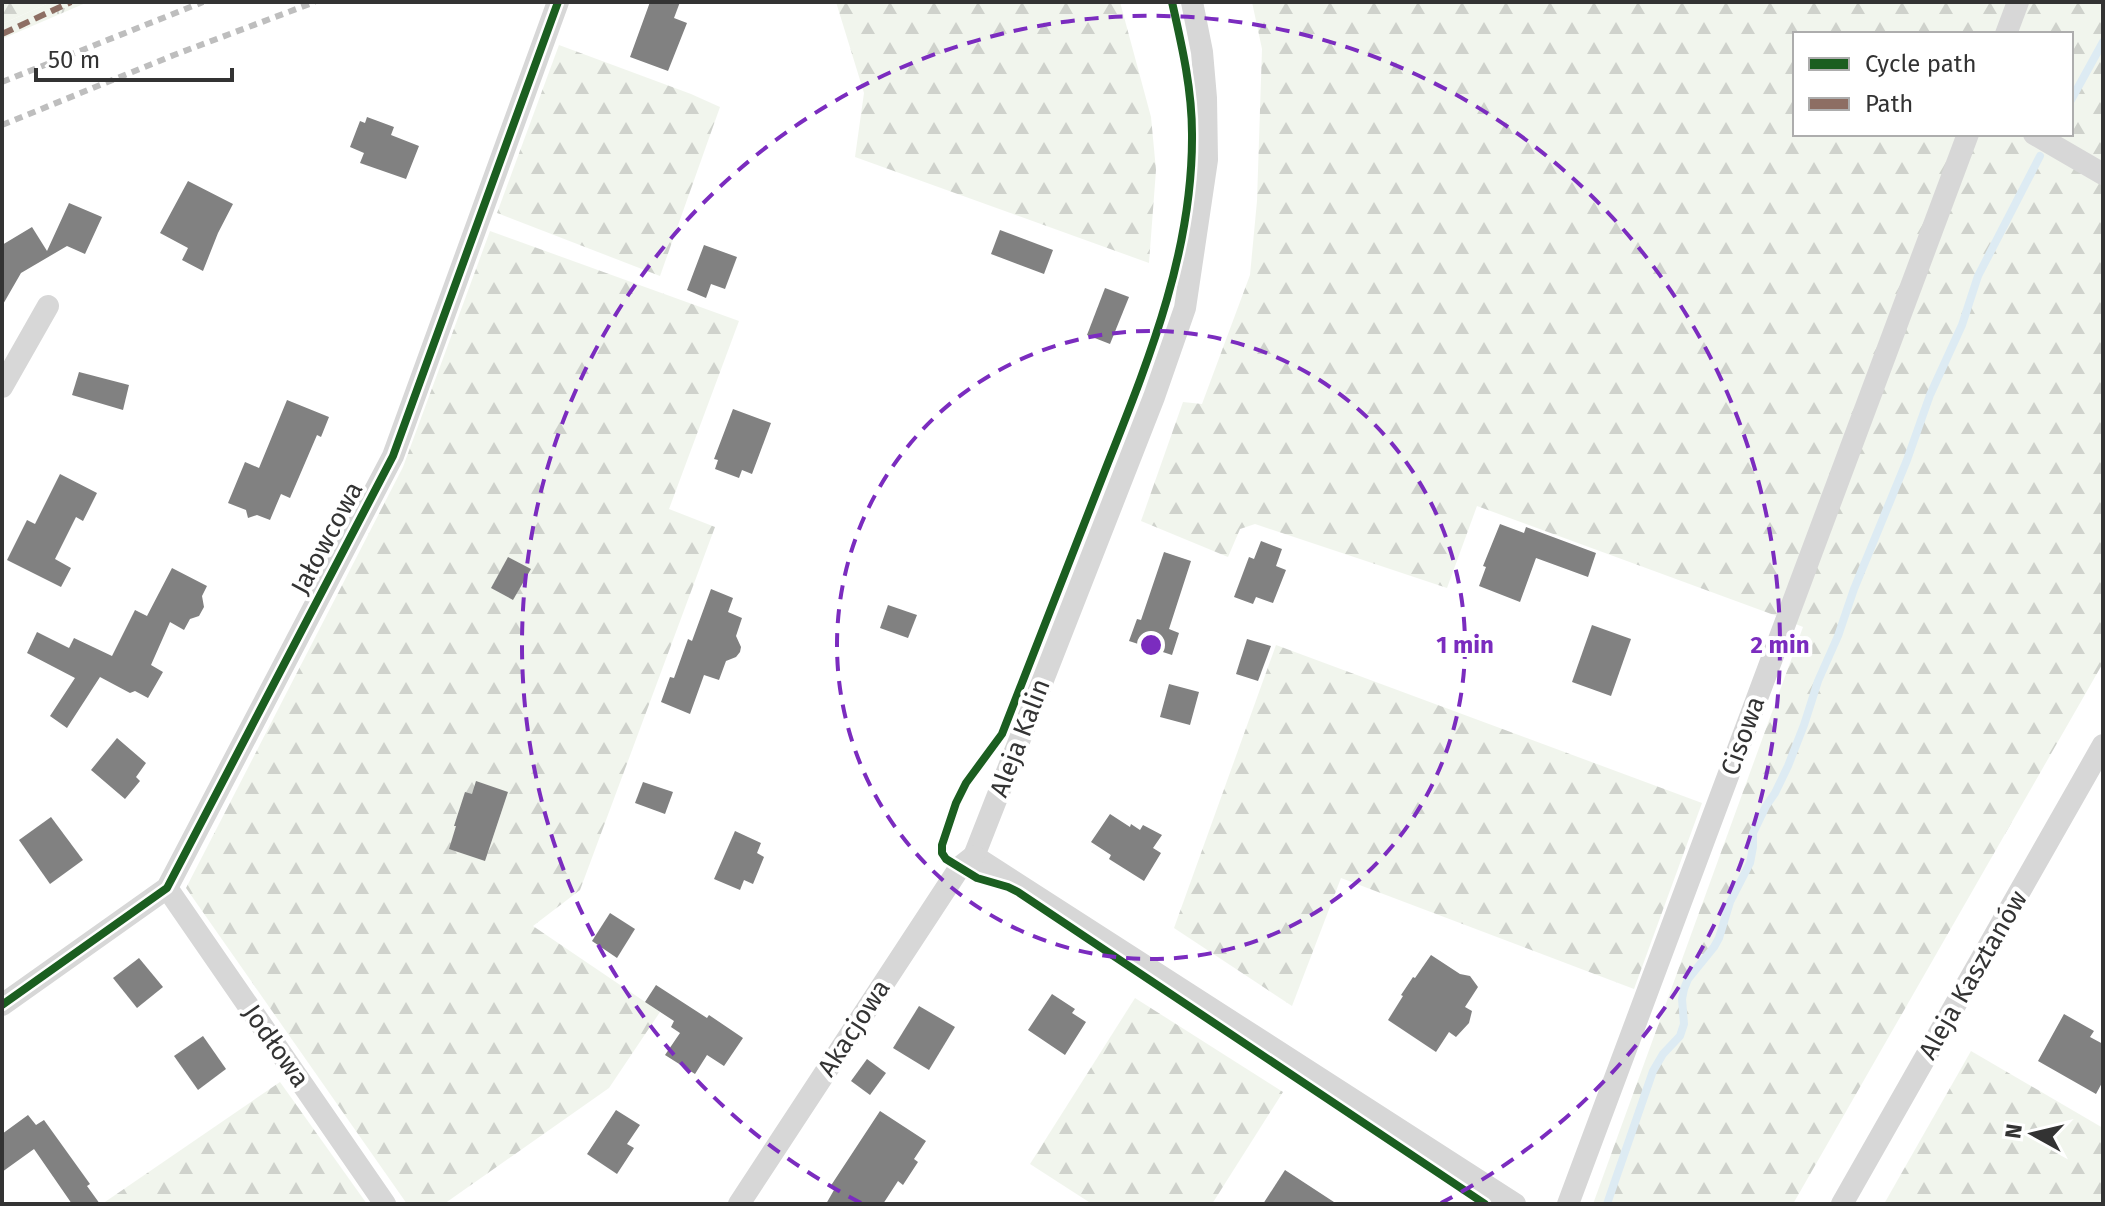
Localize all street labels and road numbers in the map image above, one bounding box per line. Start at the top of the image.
street label: Jałowcowa [284,476,370,600]
street label: Aleja Kalin [983,675,1057,801]
street label: Cisowa [1714,692,1772,780]
street label: Aleja Kasztanów [1912,885,2034,1065]
street label: Akacjowa [811,974,897,1082]
street label: Jodłowa [236,999,316,1093]

